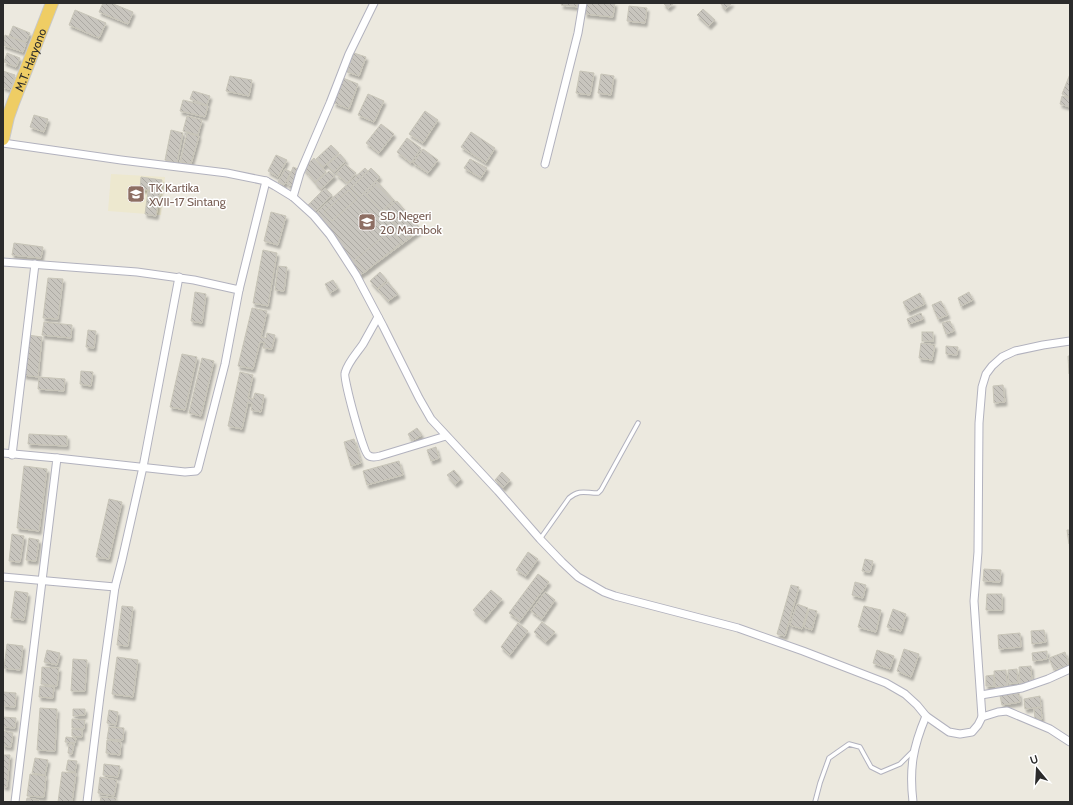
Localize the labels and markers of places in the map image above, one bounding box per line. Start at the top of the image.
place label: TK Kartika XVII-17 Sintang [149,180,227,209]
school or university icon: TK Kartika XVII-17 Sintang [126,184,146,204]
place label: SD Negeri 20 Mambok [380,208,443,237]
school or university icon: SD Negeri 20 Mambok [357,212,377,232]

